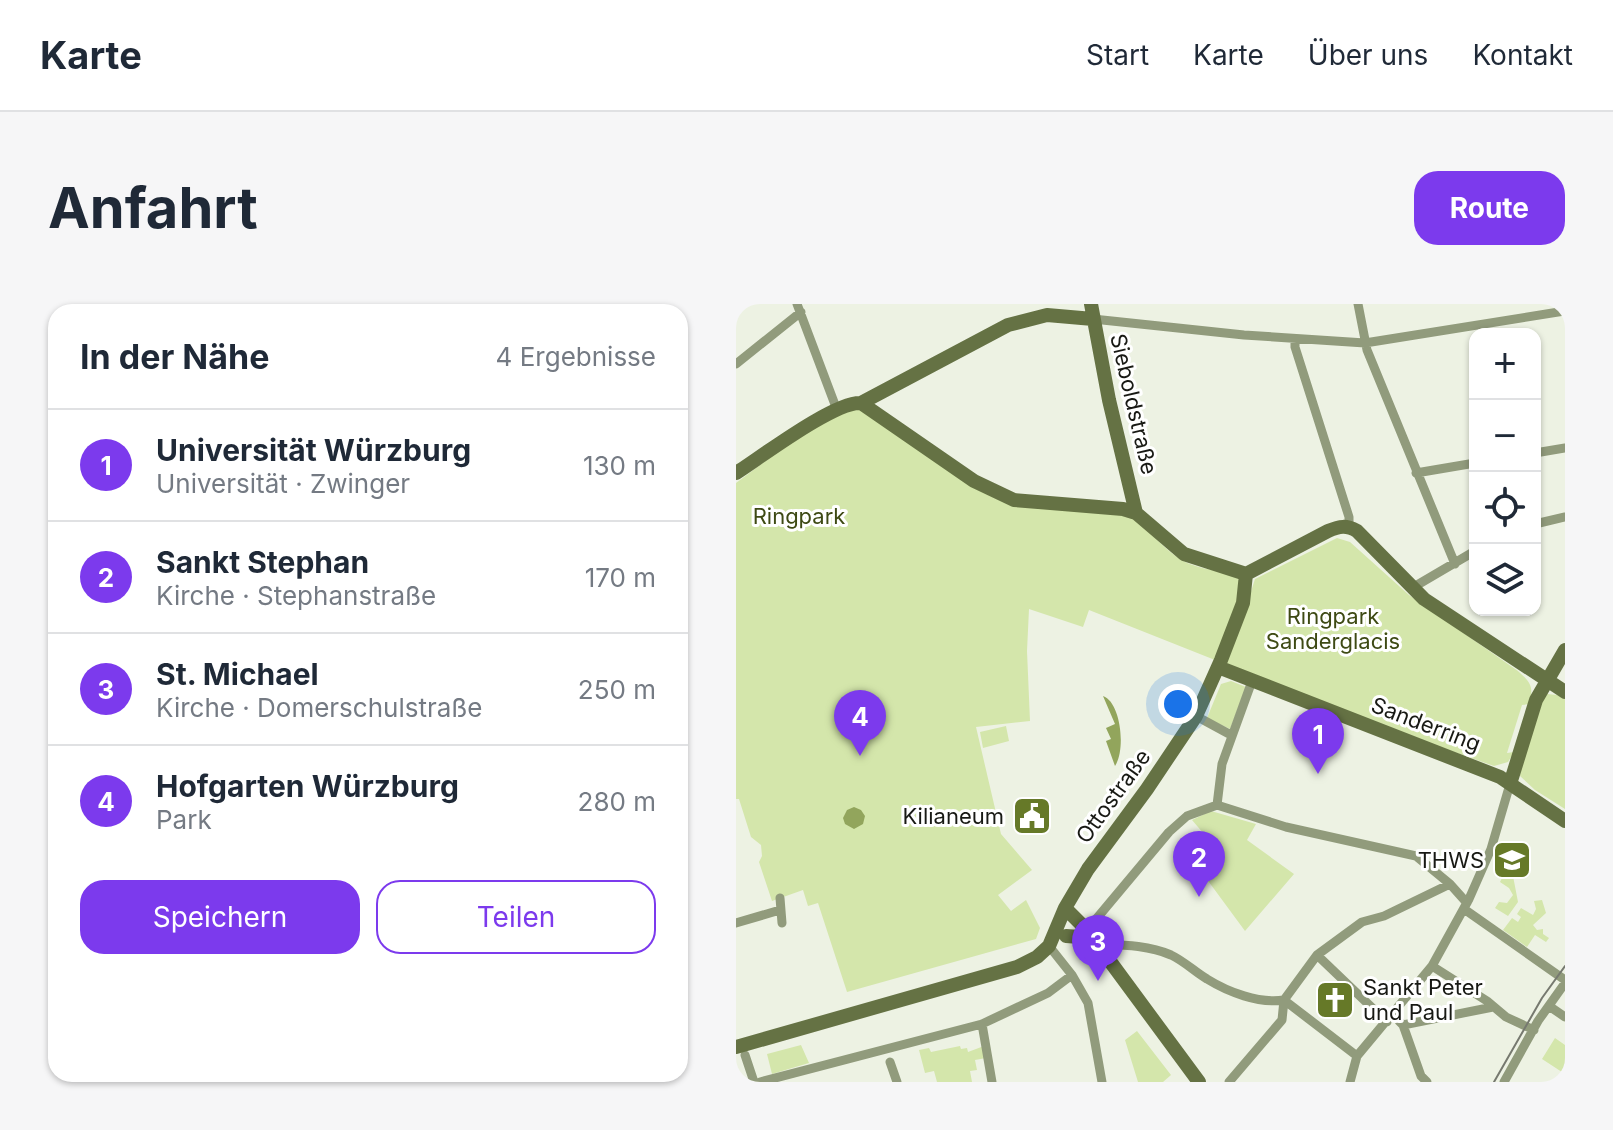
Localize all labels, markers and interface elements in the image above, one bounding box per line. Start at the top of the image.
text: Karte [40,32,142,78]
text: Start [1086,38,1149,72]
text: Karte [1193,38,1264,72]
text: Über uns [1308,38,1428,72]
text: Kontakt [1472,38,1573,72]
button: Route [1414,171,1565,245]
text: Anfahrt [48,174,258,242]
map controls [1469,328,1541,616]
button: + [1469,328,1541,400]
street label: Sieboldstraße [1105,331,1163,477]
text: In der Nähe [80,336,269,377]
text: 4 Ergebnisse [496,341,656,372]
button: − [1469,400,1541,472]
text: Universität Würzburg [156,432,471,468]
text: 1 [100,450,112,481]
text: 130 m [583,450,656,481]
text: Universität · Zwinger [156,468,410,499]
button: locate [1469,472,1541,544]
park label: Ringpark [753,503,845,529]
text: Sankt Stephan [156,544,369,580]
button: layers [1469,544,1541,616]
text: 2 [98,562,114,593]
text: 170 m [585,562,656,593]
text: Kirche · Stephanstraße [156,580,436,611]
park label: Ringpark Sanderglacis [1266,603,1400,654]
text: St. Michael [156,656,319,692]
text: 3 [98,674,114,705]
text: 250 m [578,674,656,705]
your location [1158,684,1198,724]
pin: 4 [834,690,886,756]
street label: Sanderring [1368,691,1484,757]
text: Kirche · Domerschulstraße [156,692,483,723]
pin: 1 [1292,708,1344,774]
street label: Ottostraße [1070,744,1156,848]
text: Hofgarten Würzburg [156,768,459,804]
text: 4 [97,786,115,817]
text: 280 m [578,786,656,817]
public building icon: Kilianeum [1011,795,1053,837]
place label: Kilianeum [902,803,1004,829]
text: Park [156,804,212,835]
pin: 2 [1173,831,1225,897]
school or university icon: THWS [1491,839,1533,881]
place label: THWS [1418,847,1484,873]
button: Speichern [80,880,360,954]
button: Teilen [376,880,656,954]
pin: 3 [1072,915,1124,981]
place label: Sankt Peter und Paul [1363,974,1483,1025]
church icon: Sankt Peter und Paul [1314,979,1356,1021]

